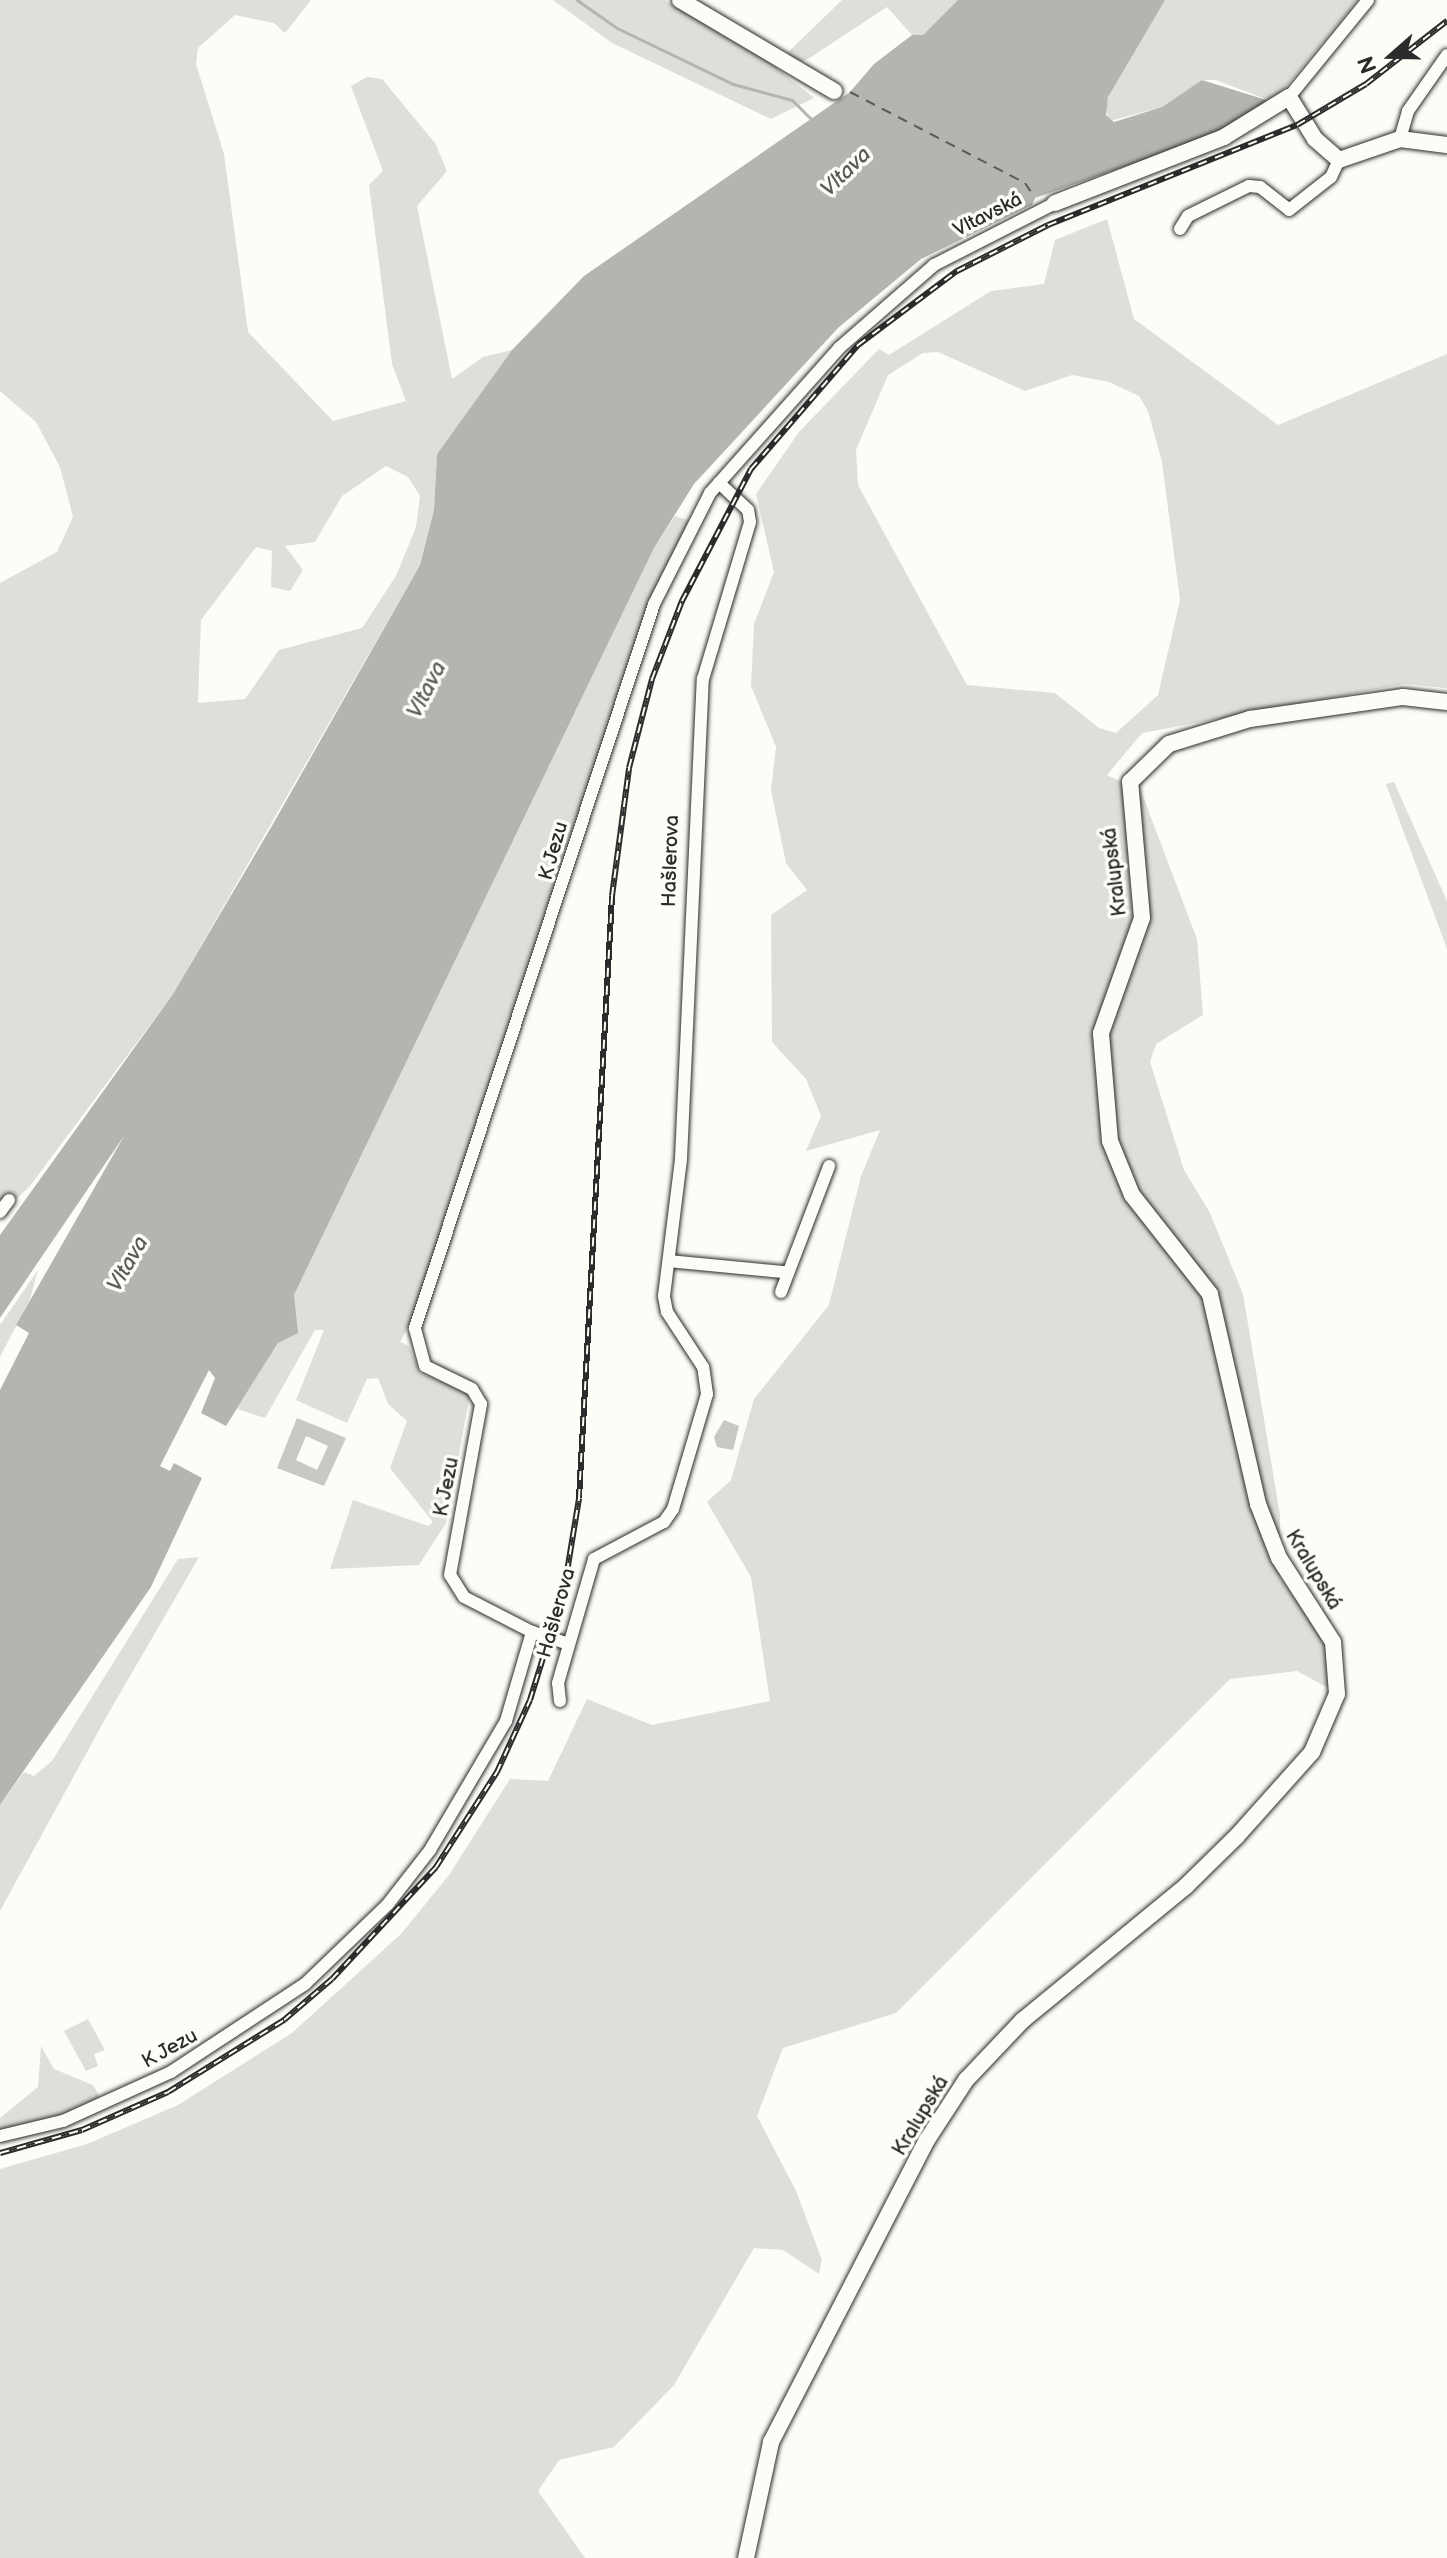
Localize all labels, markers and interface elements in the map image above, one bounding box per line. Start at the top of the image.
north arrow [1351,16,1431,96]
text: N [1352,52,1383,77]
water label: Vltava [815,142,877,202]
street label: Vltavská [950,188,1026,242]
water label: Vltava [402,657,452,723]
street label: Hašlerova [657,815,685,907]
street label: K Jezu [534,818,574,884]
street label: Kralupská [1098,826,1132,918]
water label: Vltava [102,1231,154,1297]
street label: K Jezu [429,1455,465,1519]
street label: Kralupská [1280,1526,1346,1614]
street label: Hašlerova [533,1565,581,1661]
street label: K Jezu [138,2024,202,2074]
street label: Kralupská [888,2072,954,2160]

